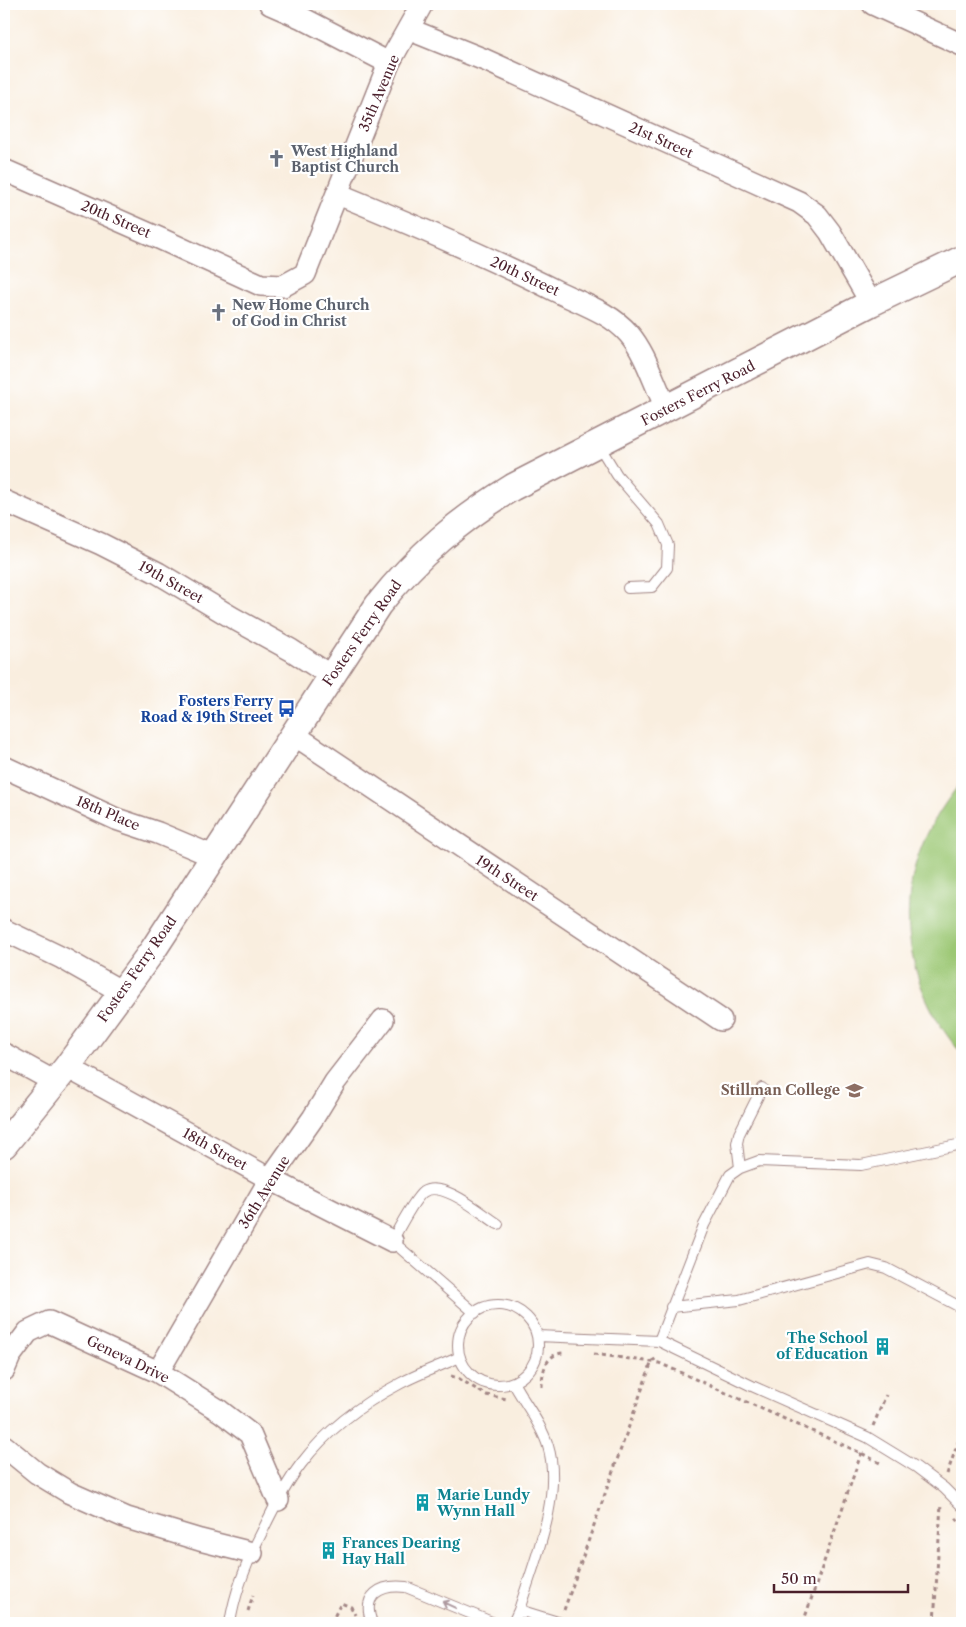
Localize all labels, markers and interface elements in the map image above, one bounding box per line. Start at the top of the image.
street label: 35th Avenue [355,52,403,134]
street label: 21st Street [626,118,696,162]
place label: West Highland Baptist Church [290,142,400,176]
church icon: West Highland Baptist Church [267,149,287,169]
street label: 20th Street [78,196,154,242]
street label: 20th Street [488,252,562,300]
place label: New Home Church of God in Christ [232,296,370,330]
church icon: New Home Church of God in Christ [208,303,228,323]
street label: Fosters Ferry Road [638,356,758,429]
street label: 19th Street [135,557,207,607]
street label: Fosters Ferry Road [319,576,406,690]
place label: Fosters Ferry Road & 19th Street [141,692,273,726]
bus stop icon: Fosters Ferry Road & 19th Street [277,699,297,719]
street label: 18th Place [73,792,143,835]
street label: 19th Street [472,851,542,905]
street label: Fosters Ferry Road [94,912,181,1026]
school or university icon: Stillman College [844,1080,864,1100]
place label: Stillman College [721,1081,840,1099]
street label: 18th Street [179,1124,251,1174]
street label: 36th Avenue [234,1152,294,1232]
place label: The School of Education [776,1329,868,1363]
street label: Geneva Drive [84,1331,173,1387]
building icon: The School of Education [872,1336,892,1356]
place label: Marie Lundy Wynn Hall [436,1486,530,1520]
building icon: Marie Lundy Wynn Hall [413,1493,433,1513]
place label: Frances Dearing Hay Hall [342,1534,461,1568]
building icon: Frances Dearing Hay Hall [318,1541,338,1561]
scale bar [774,1562,907,1594]
text: 50 m [781,1569,817,1588]
one-way arrow [442,1600,457,1609]

